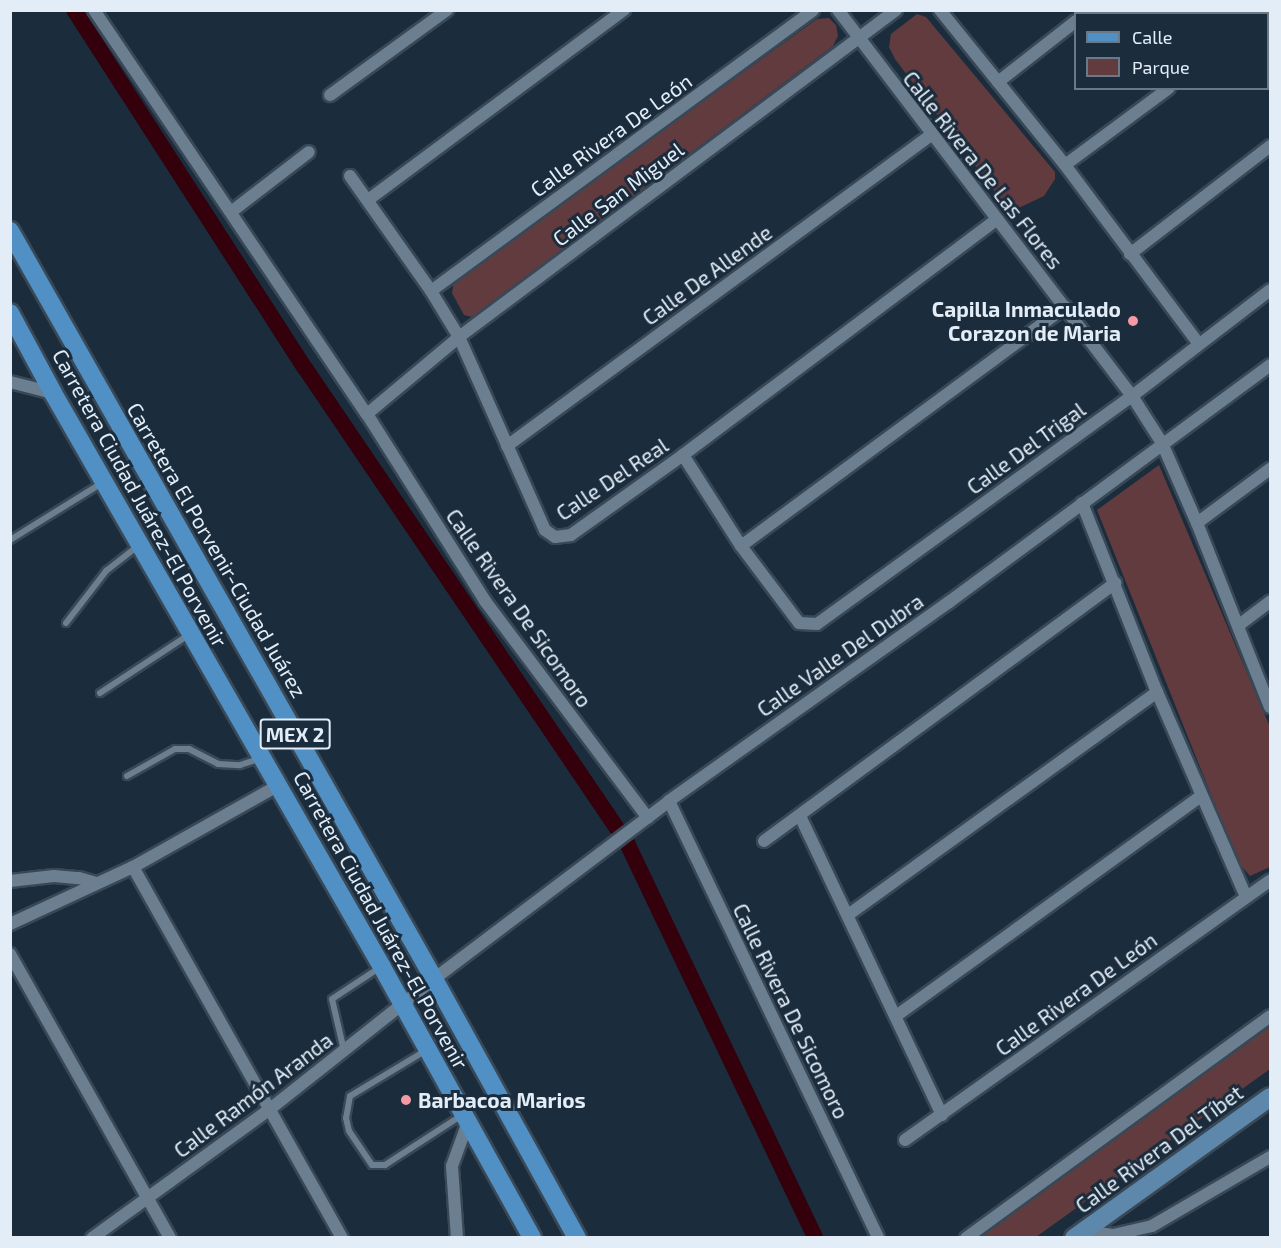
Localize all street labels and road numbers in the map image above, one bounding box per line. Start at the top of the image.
street label: Calle Rivera De Las Flores [898,66,1068,274]
street label: Calle Rivera De León [525,68,697,202]
street label: Calle San Miguel [548,137,688,251]
street label: Calle De Allende [637,219,777,331]
street label: Carretera Ciudad Juárez-El Porvenir [47,344,233,652]
street label: Calle Del Trigal [961,396,1091,500]
street label: Carretera El Porvenir-Ciudad Juárez [122,398,312,702]
street label: Calle Del Real [551,432,673,526]
street label: Calle Rivera De Sicomoro [441,504,597,712]
street label: Calle Valle Del Dubra [752,588,928,722]
road number: MEX 2 [259,717,331,751]
street label: Carretera Ciudad Juárez-El Porvenir [288,766,474,1074]
street label: Calle Rivera De Sicomoro [728,899,854,1123]
street label: Calle Rivera De León [990,927,1162,1061]
street label: Calle Ramón Aranda [169,1027,337,1163]
street label: Calle Rivera Del Tíbet [1070,1080,1248,1218]

